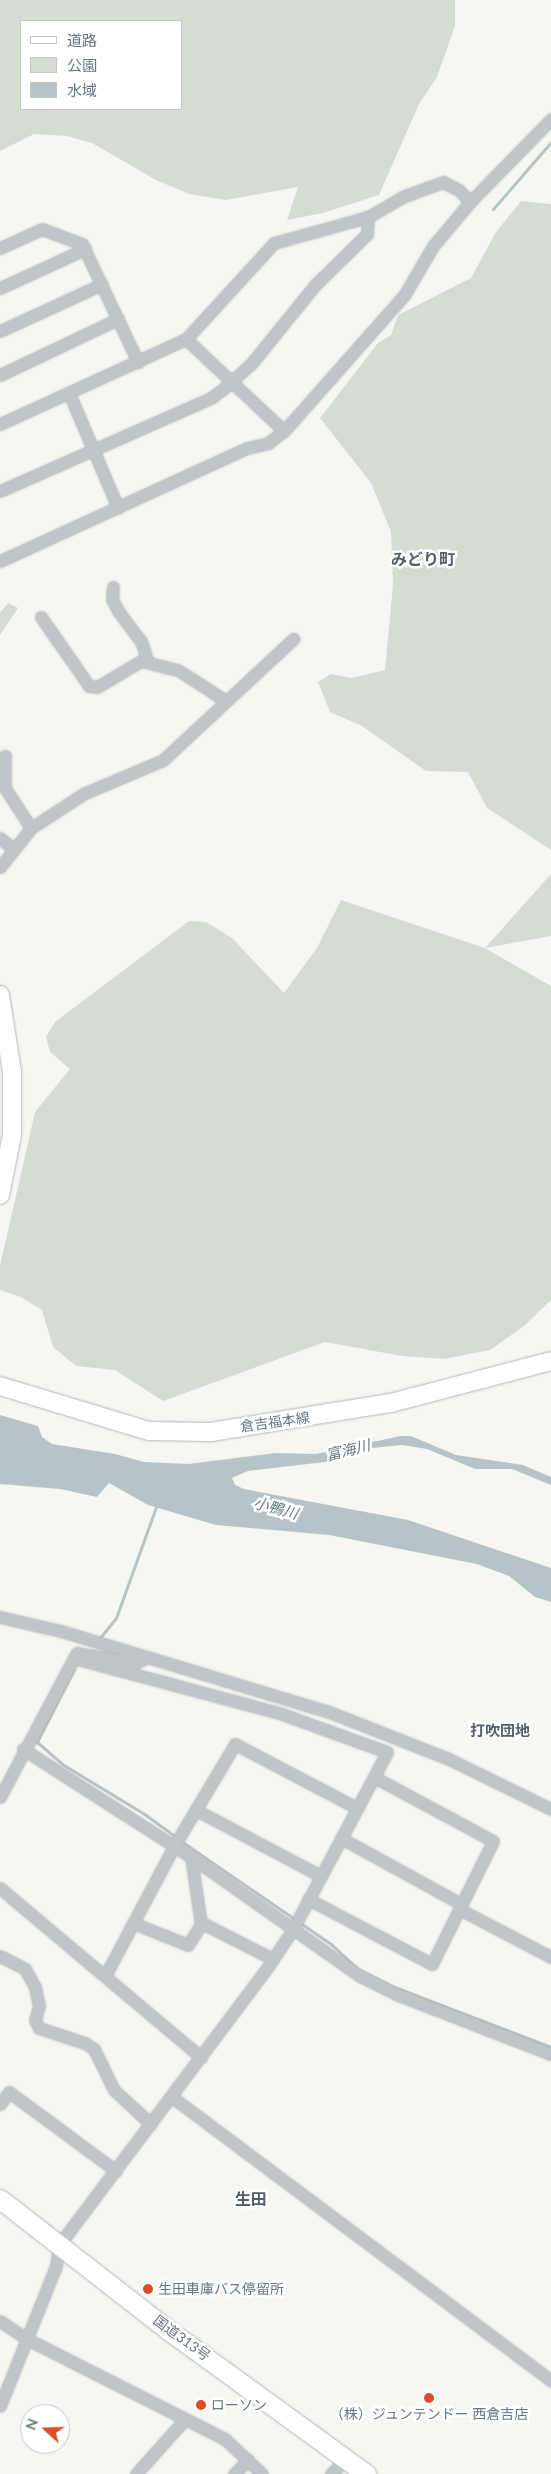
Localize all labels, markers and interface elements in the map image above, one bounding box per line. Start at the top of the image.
legend [20,20,182,110]
text: 道路 [67,31,97,49]
text: 公園 [67,56,97,74]
text: 水域 [67,81,97,99]
district label: みどり町 [391,549,455,569]
street label: 倉吉福本線 [239,1409,311,1435]
water label: 富海川 [324,1436,372,1464]
water label: 小鴨川 [252,1493,300,1523]
district label: 打吹団地 [470,1722,530,1740]
district label: 生田 [235,2189,267,2209]
place label: 生田車庫バス停留所 [158,2281,284,2297]
marker: 生田車庫バス停留所 [142,2283,154,2295]
street label: 国道313号 [150,2312,214,2364]
marker: （株）ジュンテンドー 西倉吉店 [423,2392,435,2404]
place label: ローソン [211,2397,267,2413]
marker: ローソン [195,2399,207,2411]
north arrow [20,2404,70,2454]
place label: （株）ジュンテンドー 西倉吉店 [329,2406,529,2422]
text: N [22,2416,41,2432]

